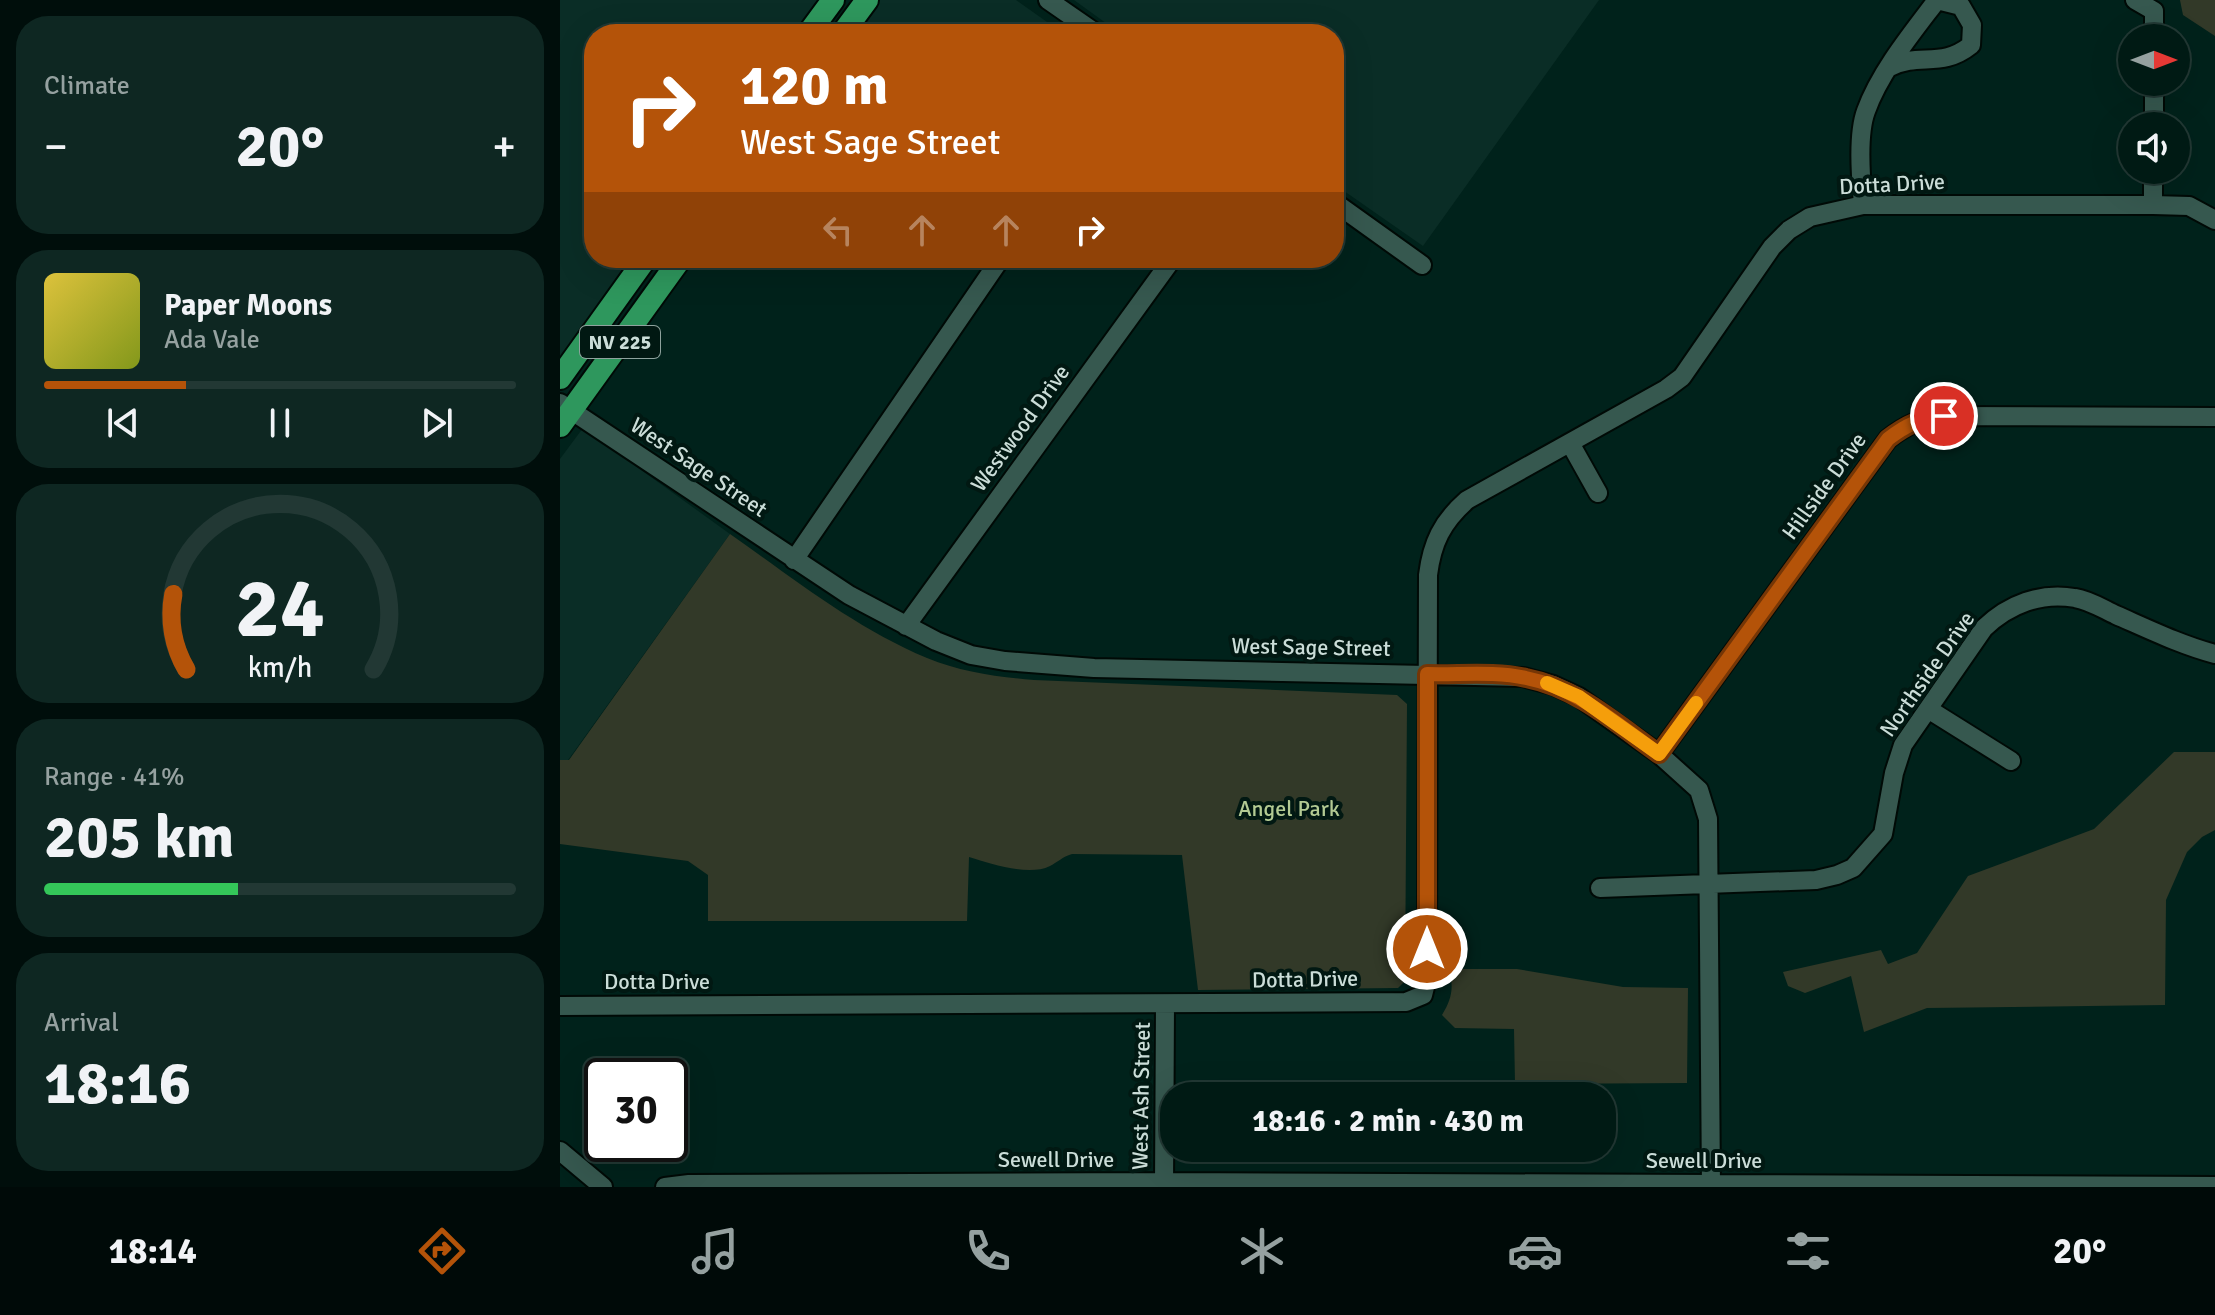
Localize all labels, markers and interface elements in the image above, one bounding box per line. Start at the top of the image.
north arrow [2118,24,2190,96]
map controls [2118,24,2190,184]
text: 120 m [740,51,888,120]
icon: right [608,56,712,160]
text: Climate [44,70,130,102]
text: 20° [236,110,324,184]
button: sound [2118,112,2190,184]
text: − [44,120,68,174]
text: + [492,120,516,174]
text: West Sage Street [740,120,1000,165]
street label: Dotta Drive [1838,168,1946,200]
icon: left [816,208,860,252]
icon: ahead [900,208,944,252]
icon: ahead [984,208,1028,252]
icon: right [1068,208,1112,252]
text: Paper Moons [164,287,332,324]
text: Ada Vale [164,324,260,356]
road number: NV 225 [580,326,660,358]
street label: Westwood Drive [965,359,1075,497]
pin [1910,382,1978,450]
icon: arrive [1922,394,1966,438]
icon: previous [101,401,145,445]
icon: pause [258,401,302,445]
icon: next [415,401,459,445]
street label: West Sage Street [626,411,773,523]
street label: Hillside Drive [1776,427,1872,545]
text: 24 [235,557,325,659]
street label: Northside Drive [1874,606,1980,742]
street label: West Sage Street [1231,632,1391,662]
text: km/h [248,650,312,685]
text: Range · 41% [44,761,185,793]
park label: Angel Park [1238,795,1340,822]
text: 205 km [44,801,234,875]
position arrow [1385,907,1469,991]
street label: Dotta Drive [1252,965,1358,993]
street label: Dotta Drive [604,968,710,995]
text: Arrival [44,1007,119,1039]
street label: West Ash Street [1126,1021,1156,1170]
text: 18:16 [44,1047,191,1121]
speed limit sign: 30 [584,1058,688,1162]
text: 18:16 · 2 min · 430 m [1252,1103,1524,1140]
street label: Sewell Drive [998,1146,1114,1173]
street label: Sewell Drive [1646,1147,1762,1174]
icon: directions [414,1223,470,1279]
icon: music [687,1223,743,1279]
icon: phone [960,1223,1016,1279]
icon: climate [1234,1223,1290,1279]
icon: car [1507,1223,1563,1279]
icon: filters [1780,1223,1836,1279]
text: 18:14 [109,1229,197,1274]
text: 20° [2053,1229,2106,1274]

